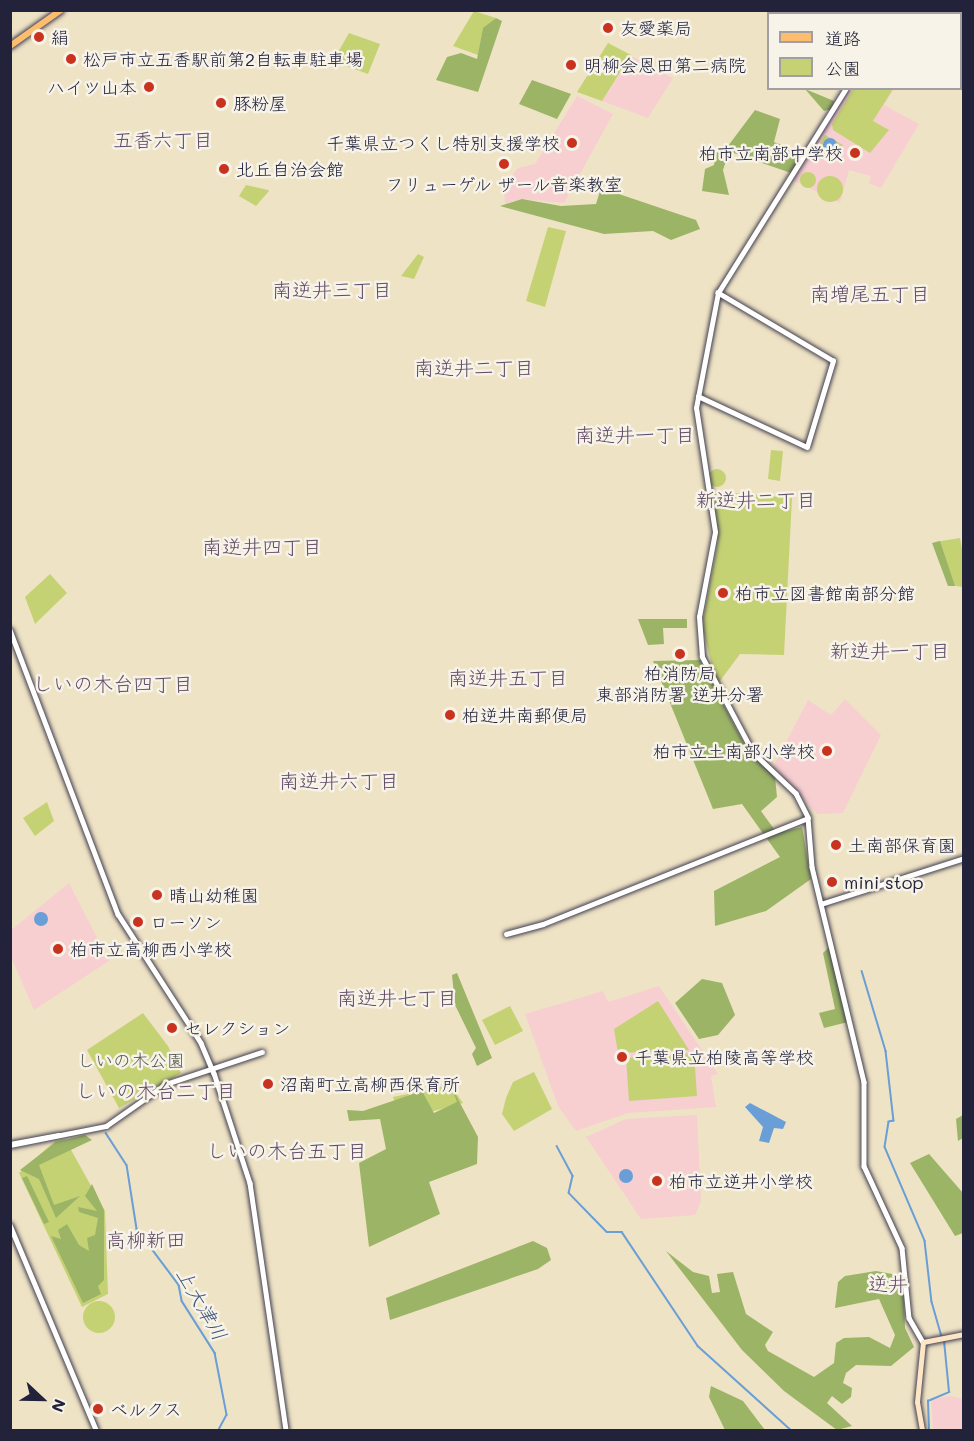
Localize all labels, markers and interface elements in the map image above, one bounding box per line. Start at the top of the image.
legend [767,12,962,90]
place label: 友愛薬局 [620,17,692,39]
marker: 友愛薬局 [601,21,615,35]
place label: 絹 [51,26,69,48]
text: 道路 [825,26,861,50]
marker: 絹 [32,30,46,44]
place label: 松戸市立五香駅前第2自転車駐車場 [83,48,363,70]
marker: 松戸市立五香駅前第2自転車駐車場 [64,52,78,66]
place label: 明柳会恩田第二病院 [584,54,746,76]
marker: 明柳会恩田第二病院 [562,56,580,74]
text: 公園 [825,56,861,80]
place label: ハイツ山本 [47,76,137,98]
marker: ハイツ山本 [142,80,156,94]
place label: 豚粉屋 [233,92,287,114]
marker: 豚粉屋 [214,96,228,110]
district label: 五香六丁目 [113,127,213,151]
place label: 千葉県立つくし特別支援学校 [326,132,560,154]
marker: 千葉県立つくし特別支援学校 [565,136,579,150]
place label: 柏市立南部中学校 [699,142,843,164]
marker: 柏市立南部中学校 [848,146,862,160]
marker: フリューゲル ザール音楽教室 [497,157,511,171]
place label: 北丘自治会館 [236,158,344,180]
marker: 北丘自治会館 [217,162,231,176]
place label: フリューゲル ザール音楽教室 [384,173,624,195]
district label: 南逆井三丁目 [272,277,392,301]
district label: 南増尾五丁目 [810,281,930,305]
district label: 南逆井二丁目 [414,355,534,379]
district label: 南逆井一丁目 [575,422,695,446]
district label: 新逆井二丁目 [696,487,816,511]
district label: 南逆井四丁目 [202,534,322,558]
place label: 柏市立図書館南部分館 [735,582,915,604]
marker: 柏市立図書館南部分館 [716,586,730,600]
district label: 新逆井一丁目 [830,638,950,662]
marker: 柏消防局 東部消防署 逆井分署 [673,647,687,661]
place label: 柏消防局 東部消防署 逆井分署 [596,663,764,706]
district label: 南逆井五丁目 [448,665,568,689]
district label: しいの木台四丁目 [33,671,193,695]
place label: 柏逆井南郵便局 [462,704,588,726]
marker: 柏逆井南郵便局 [443,708,457,722]
place label: 柏市立土南部小学校 [653,740,815,762]
marker: 柏市立土南部小学校 [820,744,834,758]
district label: 南逆井六丁目 [279,768,399,792]
place label: 土南部保育園 [848,834,956,856]
marker: 土南部保育園 [829,838,843,852]
place label: mini stop [844,871,924,893]
marker: mini stop [825,875,839,889]
place label: 晴山幼稚園 [169,884,259,906]
marker: 晴山幼稚園 [150,888,164,902]
place label: ローソン [150,911,222,933]
marker: ローソン [131,915,145,929]
place label: 柏市立高柳西小学校 [70,938,232,960]
marker: 柏市立高柳西小学校 [51,942,65,956]
district label: 南逆井七丁目 [337,985,457,1009]
place label: セレクション [184,1017,292,1039]
marker: セレクション [165,1021,179,1035]
place label: 千葉県立柏陵高等学校 [634,1046,814,1068]
park label: しいの木公園 [77,1049,185,1071]
marker: 千葉県立柏陵高等学校 [615,1050,629,1064]
place label: 沼南町立高柳西保育所 [280,1073,460,1095]
marker: 沼南町立高柳西保育所 [261,1077,275,1091]
district label: しいの木台二丁目 [76,1078,236,1102]
district label: しいの木台五丁目 [207,1138,367,1162]
place label: 柏市立逆井小学校 [669,1170,813,1192]
marker: 柏市立逆井小学校 [650,1174,664,1188]
district label: 高柳新田 [106,1227,186,1251]
water label: 上大津川 [172,1263,232,1345]
district label: 逆井 [868,1271,908,1295]
north arrow [12,1369,72,1429]
text: N [47,1396,71,1415]
place label: ベルクス [110,1398,182,1420]
marker: ベルクス [91,1402,105,1416]

